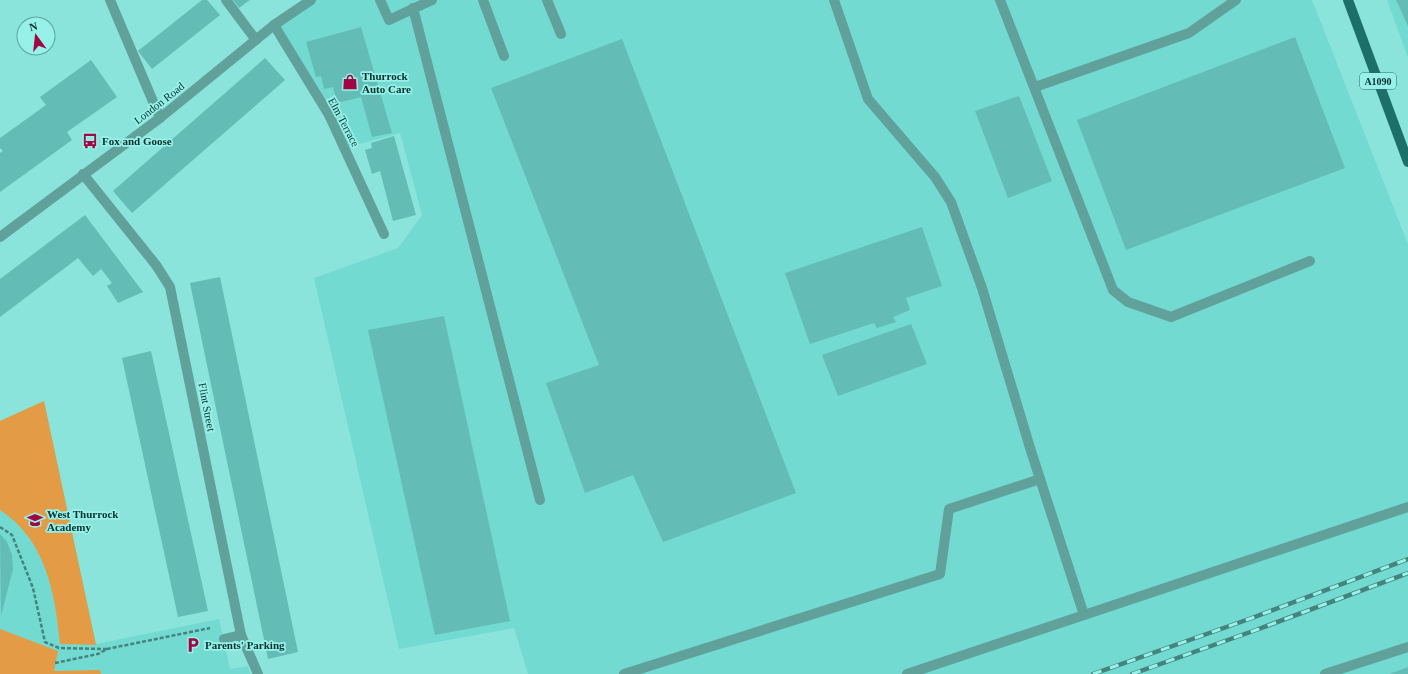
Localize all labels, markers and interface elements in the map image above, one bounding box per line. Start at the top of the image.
north arrow [16,16,56,56]
text: N [28,20,39,33]
place label: Thurrock Auto Care [362,70,411,95]
shop icon: Thurrock Auto Care [341,73,359,91]
road number: A1090 [1360,73,1396,89]
street label: London Road [132,79,187,126]
street label: Elm Terrace [326,95,362,149]
bus stop icon: Fox and Goose [81,132,99,150]
place label: Fox and Goose [102,135,172,147]
street label: Flint Street [196,382,218,432]
place label: West Thurrock Academy [47,508,119,533]
school or university icon: West Thurrock Academy [26,511,44,529]
parking icon: Parents' Parking [184,636,202,654]
place label: Parents' Parking [205,639,285,651]

